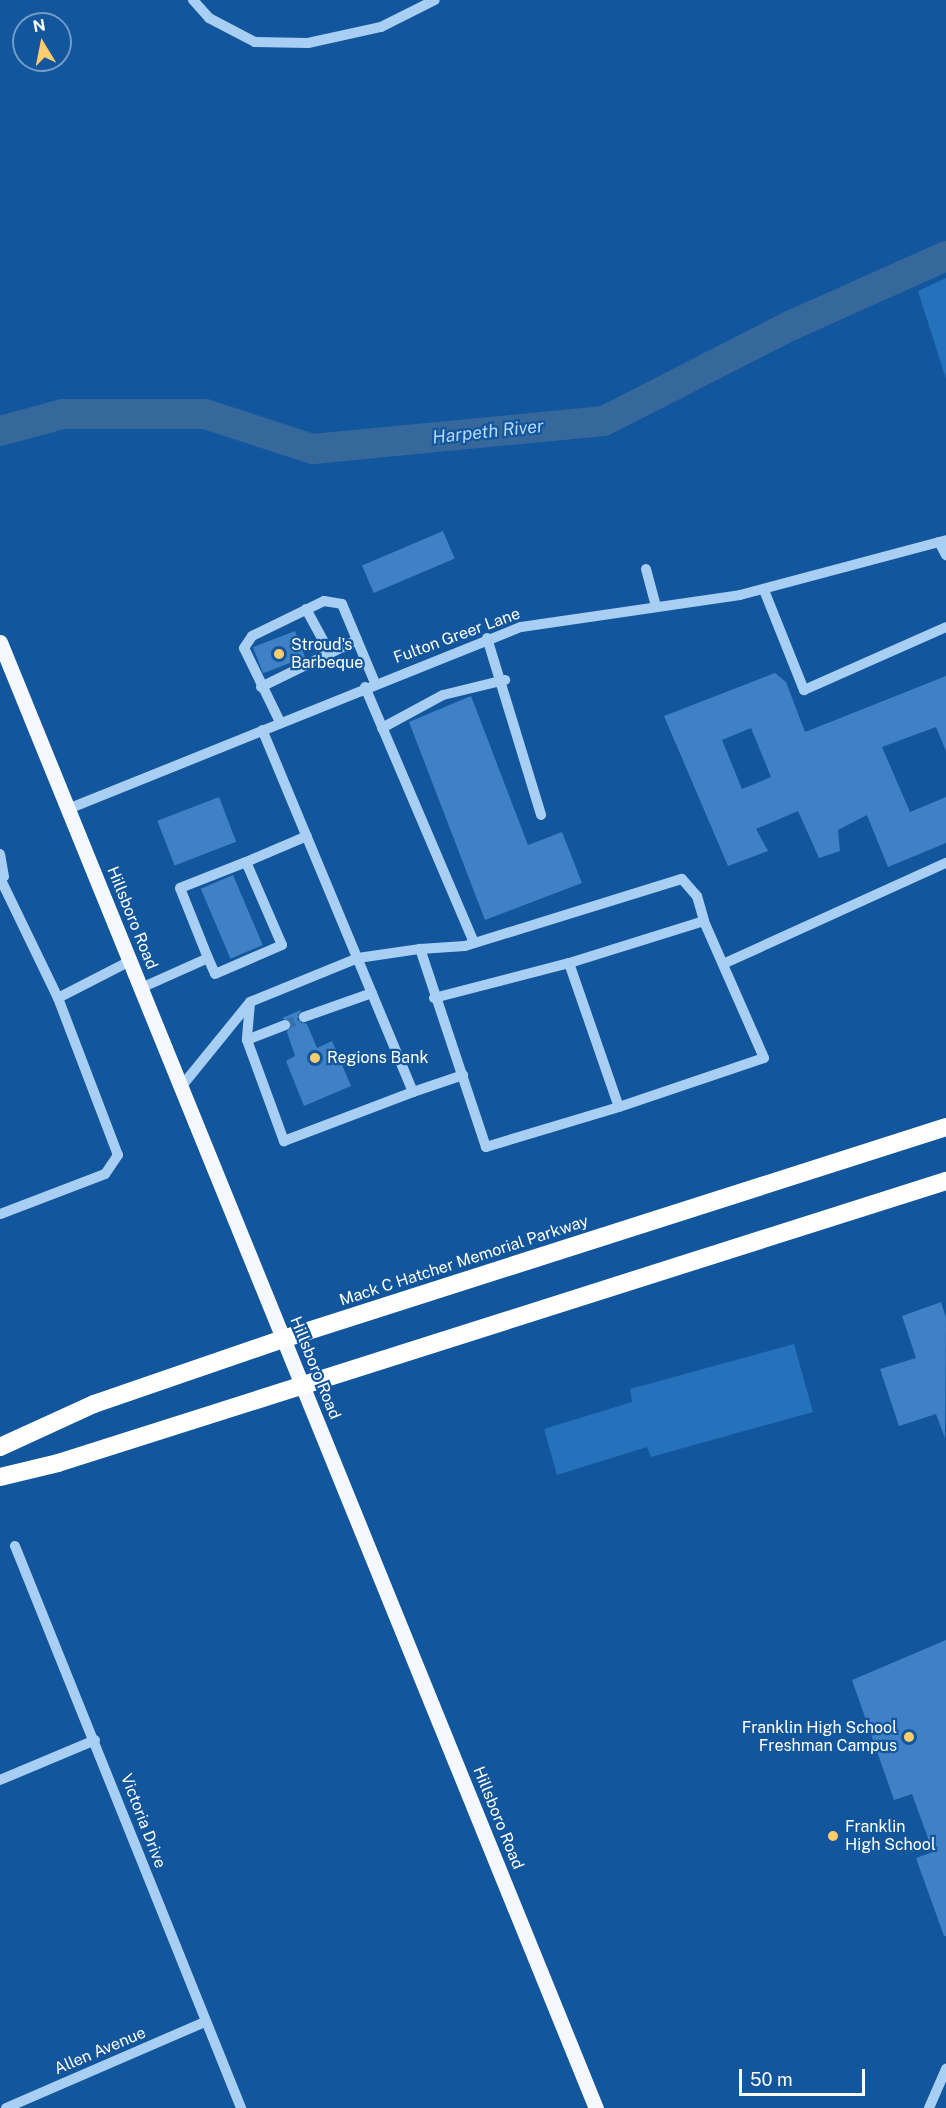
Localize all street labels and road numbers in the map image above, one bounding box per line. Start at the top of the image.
street label: Fulton Greer Lane [391,604,523,668]
street label: Hillsboro Road [103,864,161,972]
street label: Mack C Hatcher Memorial Parkway [337,1212,591,1310]
street label: Hillsboro Road [286,1314,344,1422]
street label: Hillsboro Road [469,1764,527,1872]
street label: Victoria Drive [116,1771,170,1871]
street label: Allen Avenue [51,2023,149,2079]

